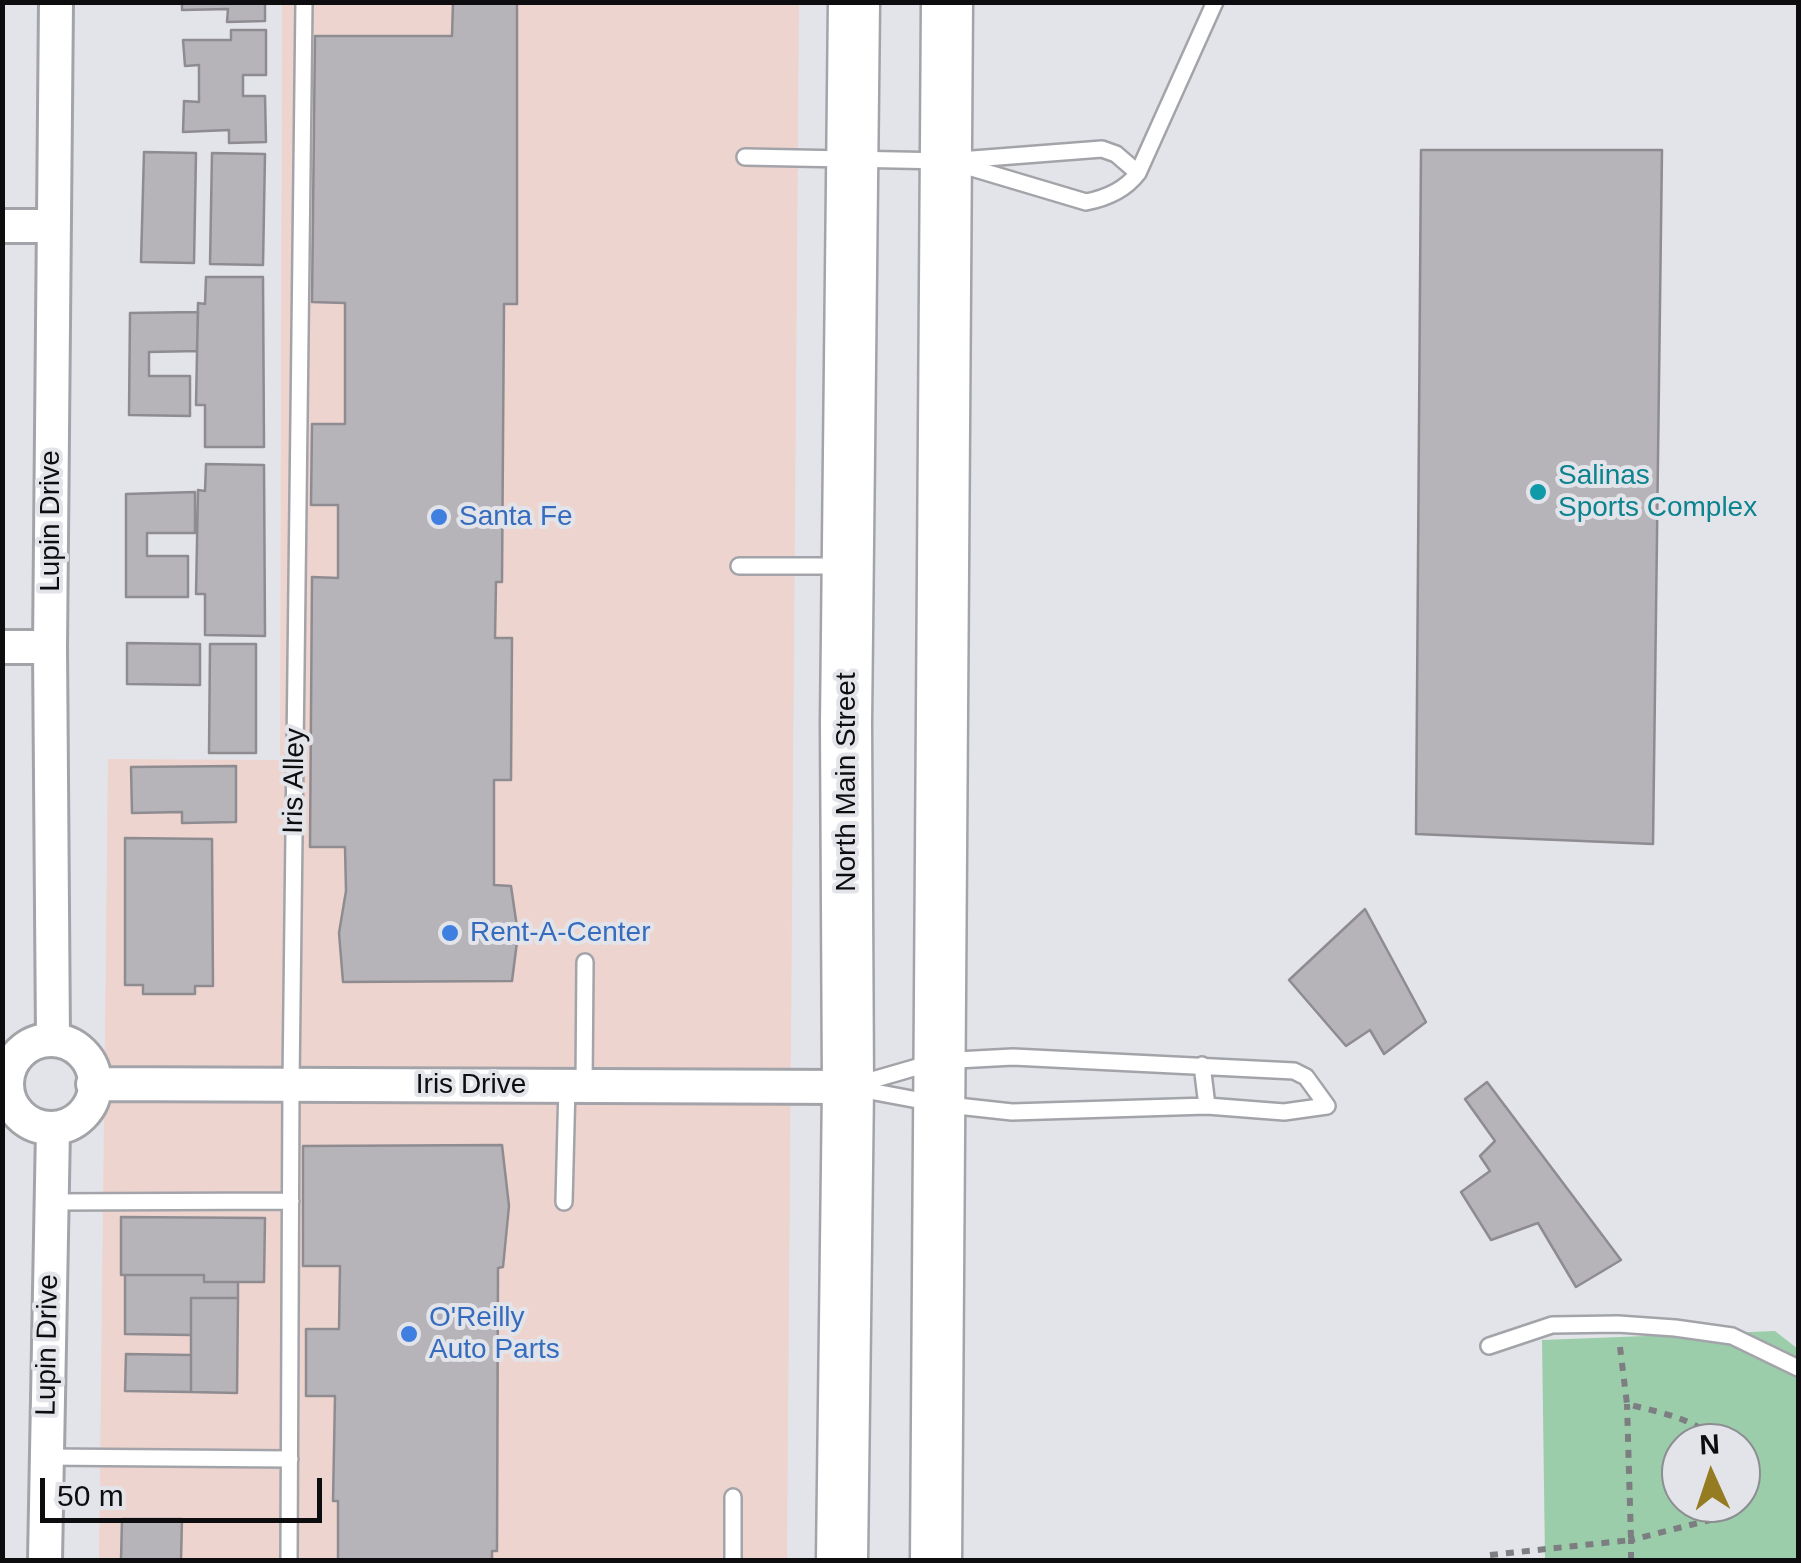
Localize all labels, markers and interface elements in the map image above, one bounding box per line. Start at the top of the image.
street label: Lupin Drive [34,450,68,592]
place label: Salinas Sports Complex [1558,459,1757,525]
marker: Salinas Sports Complex [1527,481,1549,503]
place label: Santa Fe [459,500,573,534]
marker: Santa Fe [428,506,450,528]
street label: North Main Street [830,672,864,892]
street label: Iris Alley [277,728,313,834]
place label: Rent-A-Center [470,916,651,950]
marker: Rent-A-Center [439,922,461,944]
street label: Iris Drive [416,1068,526,1102]
street label: Lupin Drive [30,1274,66,1416]
place label: O'Reilly Auto Parts [429,1301,560,1367]
marker: O'Reilly Auto Parts [398,1323,420,1345]
north arrow [1661,1423,1761,1523]
text: N [1699,1429,1720,1461]
scale bar [45,1458,328,1520]
text: 50 m [57,1479,124,1512]

